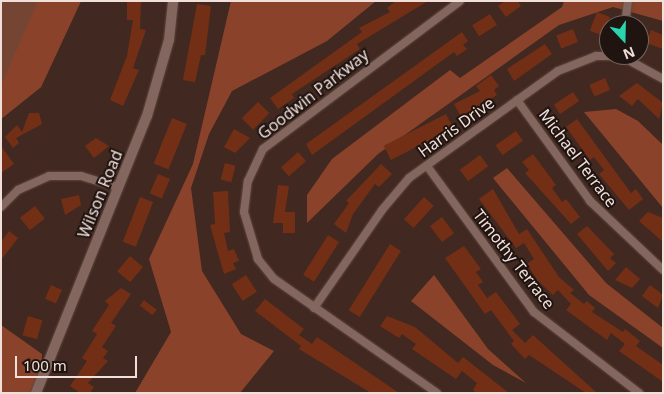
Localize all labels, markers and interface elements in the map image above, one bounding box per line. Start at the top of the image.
north arrow [599,15,649,65]
text: N [620,43,638,64]
street label: Goodwin Parkway [254,45,372,143]
street label: Harris Drive [414,93,498,161]
street label: Michael Terrace [535,105,621,211]
street label: Wilson Road [74,147,126,241]
street label: Timothy Terrace [469,205,559,313]
scale bar [18,346,140,378]
text: 100 m [23,355,67,375]

